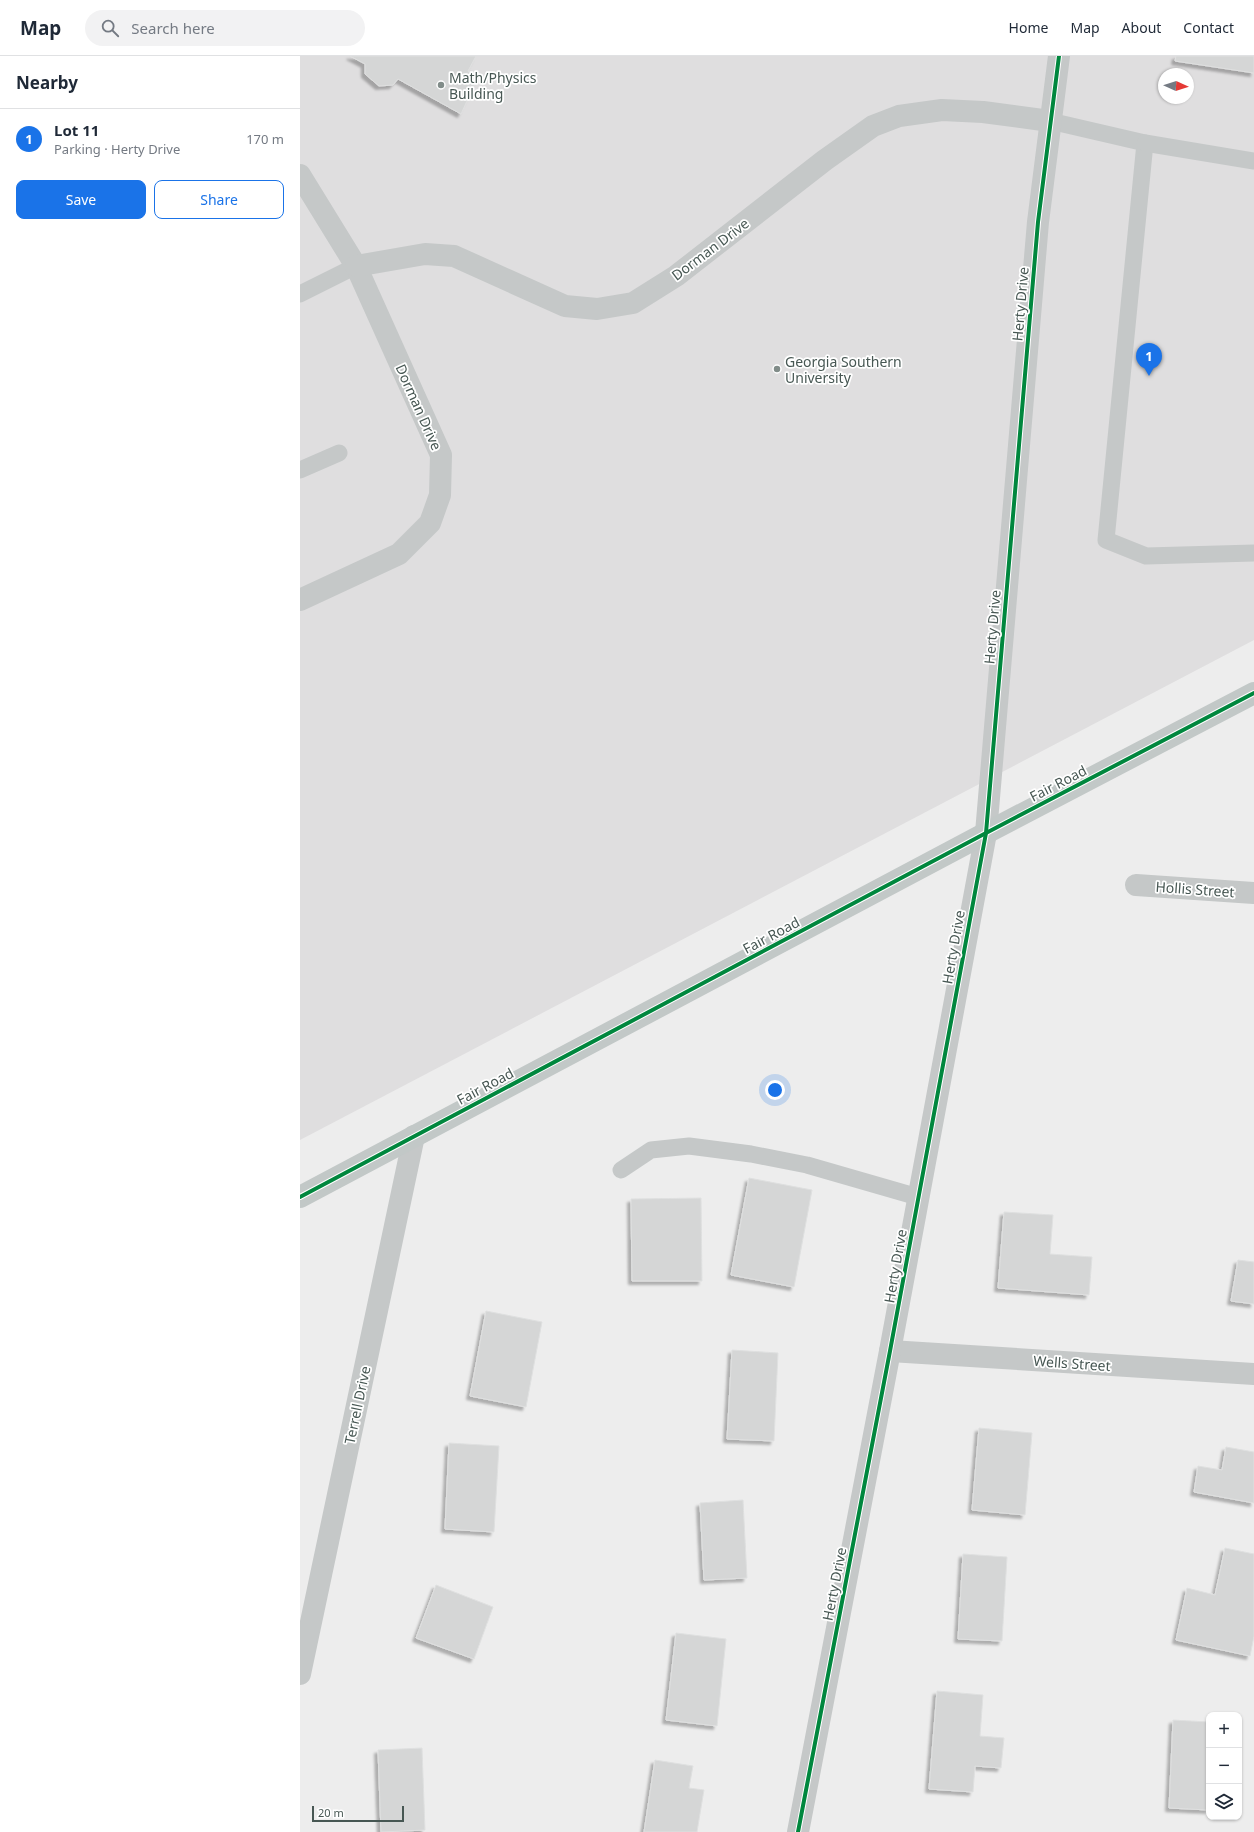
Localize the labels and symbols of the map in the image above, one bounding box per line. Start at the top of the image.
place label: Math/Physics Building [449,68,537,103]
north arrow [1158,68,1194,104]
marker: Math/Physics Building [436,80,446,90]
street label: Dorman Drive [667,214,753,284]
street label: Herty Drive [1007,266,1033,342]
pin: 1 [1136,343,1162,376]
place label: Georgia Southern University [785,352,902,387]
street label: Dorman Drive [392,361,446,453]
marker: Georgia Southern University [772,364,782,374]
street label: Herty Drive [979,589,1005,665]
street label: Fair Road [1026,761,1090,805]
street label: Hollis Street [1155,877,1235,901]
street label: Herty Drive [937,909,969,985]
street label: Fair Road [739,912,803,958]
street label: Fair Road [453,1063,517,1109]
your location [765,1080,785,1100]
street label: Herty Drive [879,1228,911,1304]
street label: Wells Street [1033,1351,1111,1375]
street label: Terrell Drive [339,1364,375,1446]
street label: Herty Drive [818,1546,850,1622]
scale bar [312,1804,404,1823]

